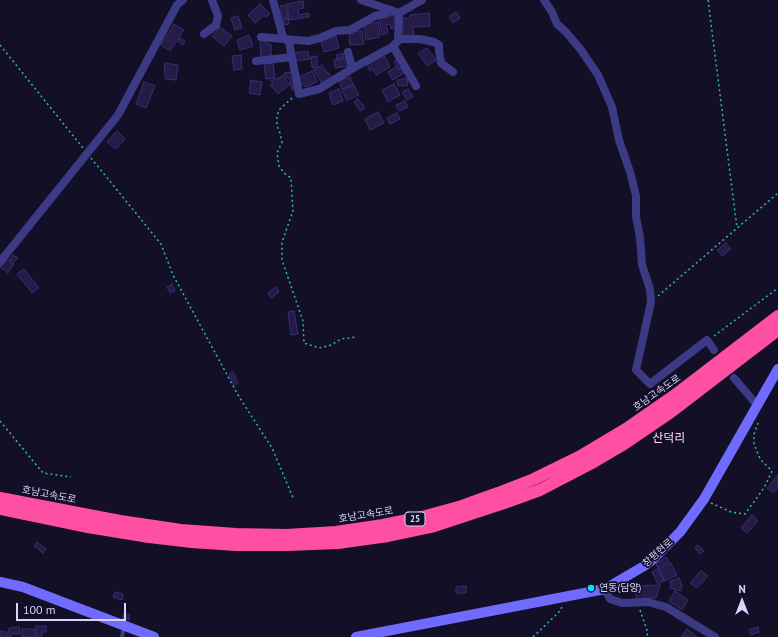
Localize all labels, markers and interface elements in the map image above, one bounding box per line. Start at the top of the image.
street label: 호남고속도로 [631,372,683,414]
district label: 산덕리 [652,432,686,446]
street label: 호남고속도로 [21,484,77,506]
street label: 호남고속도로 [338,505,394,525]
road number: 25 [405,512,425,526]
street label: 창평현로 [640,536,676,570]
north arrow [722,581,762,621]
place label: 연동(담양) [599,582,641,594]
text: N [738,582,746,596]
marker: 연동(담양) [586,583,596,593]
scale bar [18,595,128,621]
text: 100 m [23,602,56,617]

